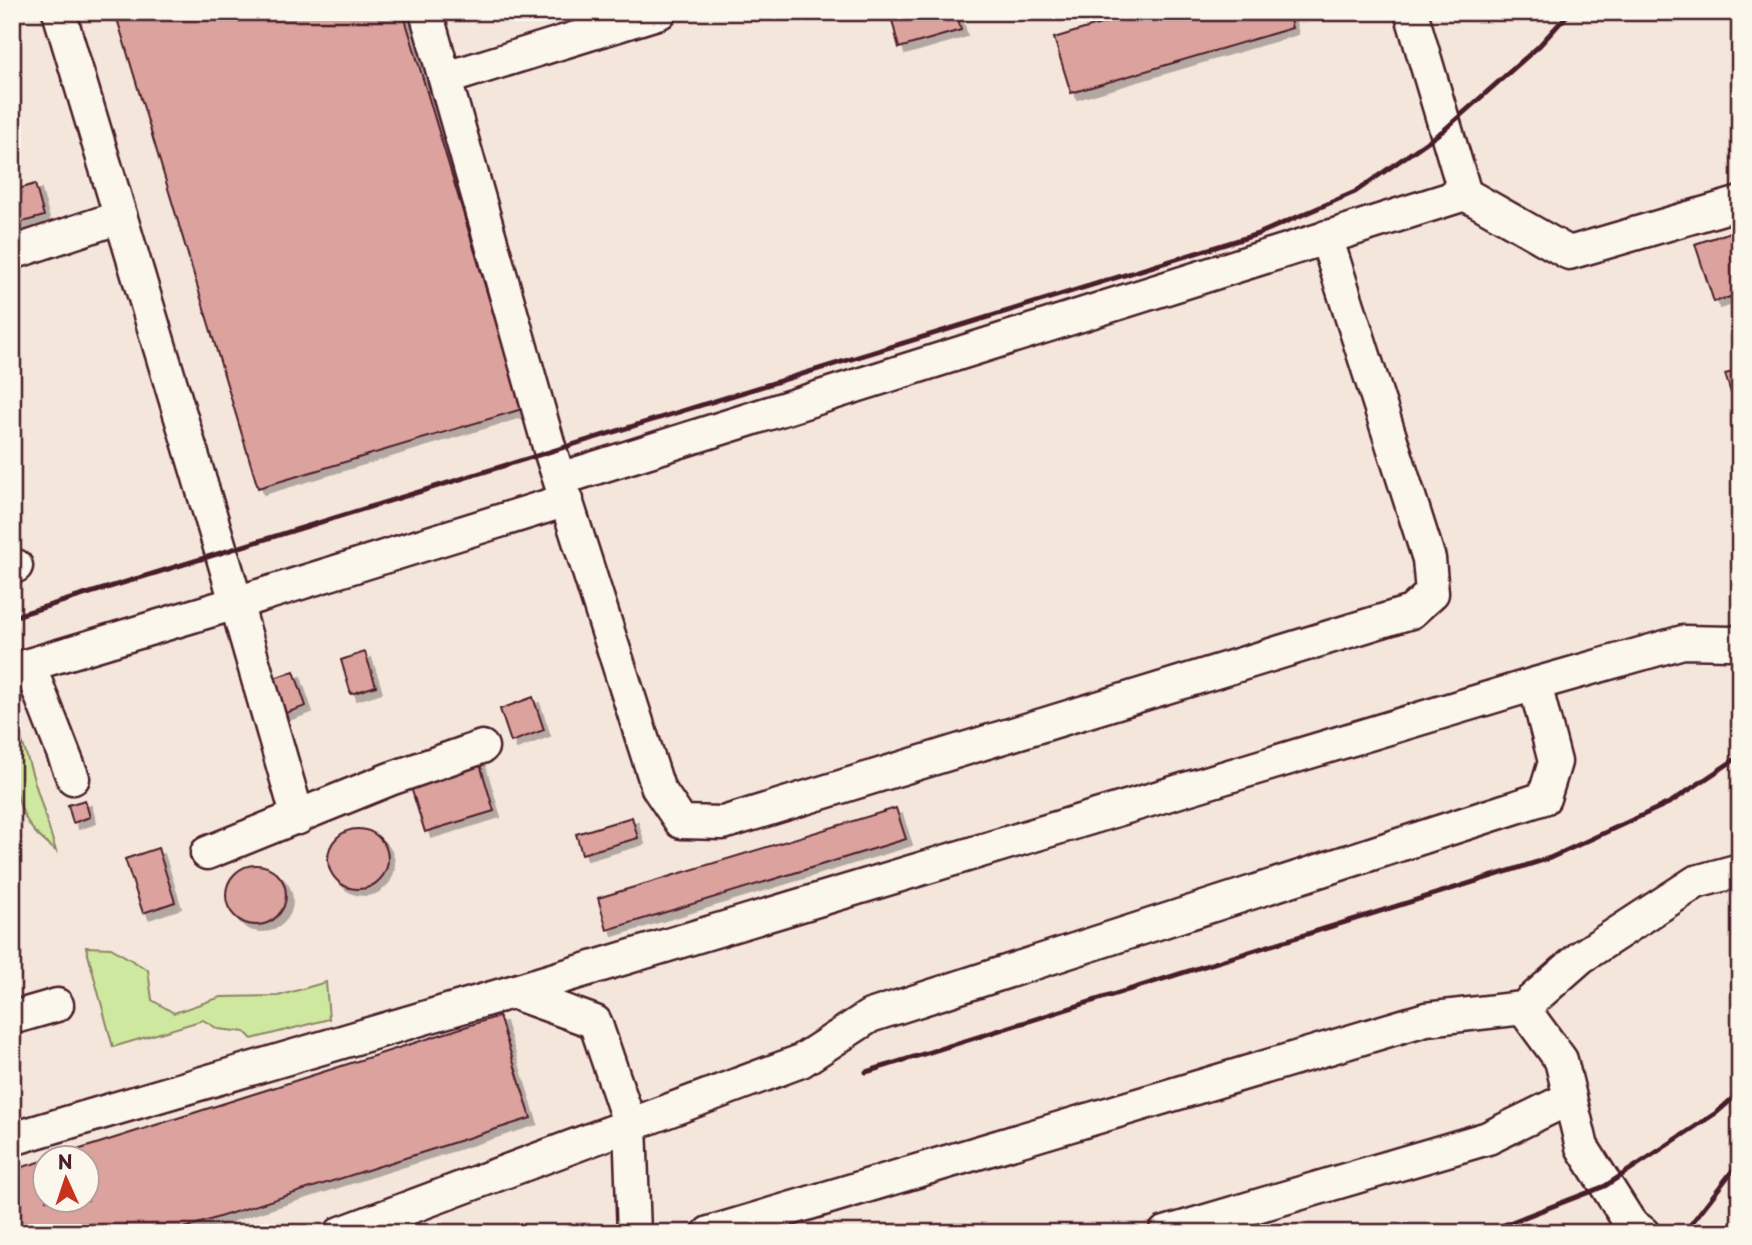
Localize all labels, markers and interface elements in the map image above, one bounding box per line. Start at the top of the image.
north arrow [32,1144,102,1214]
text: N [57,1147,73,1175]

